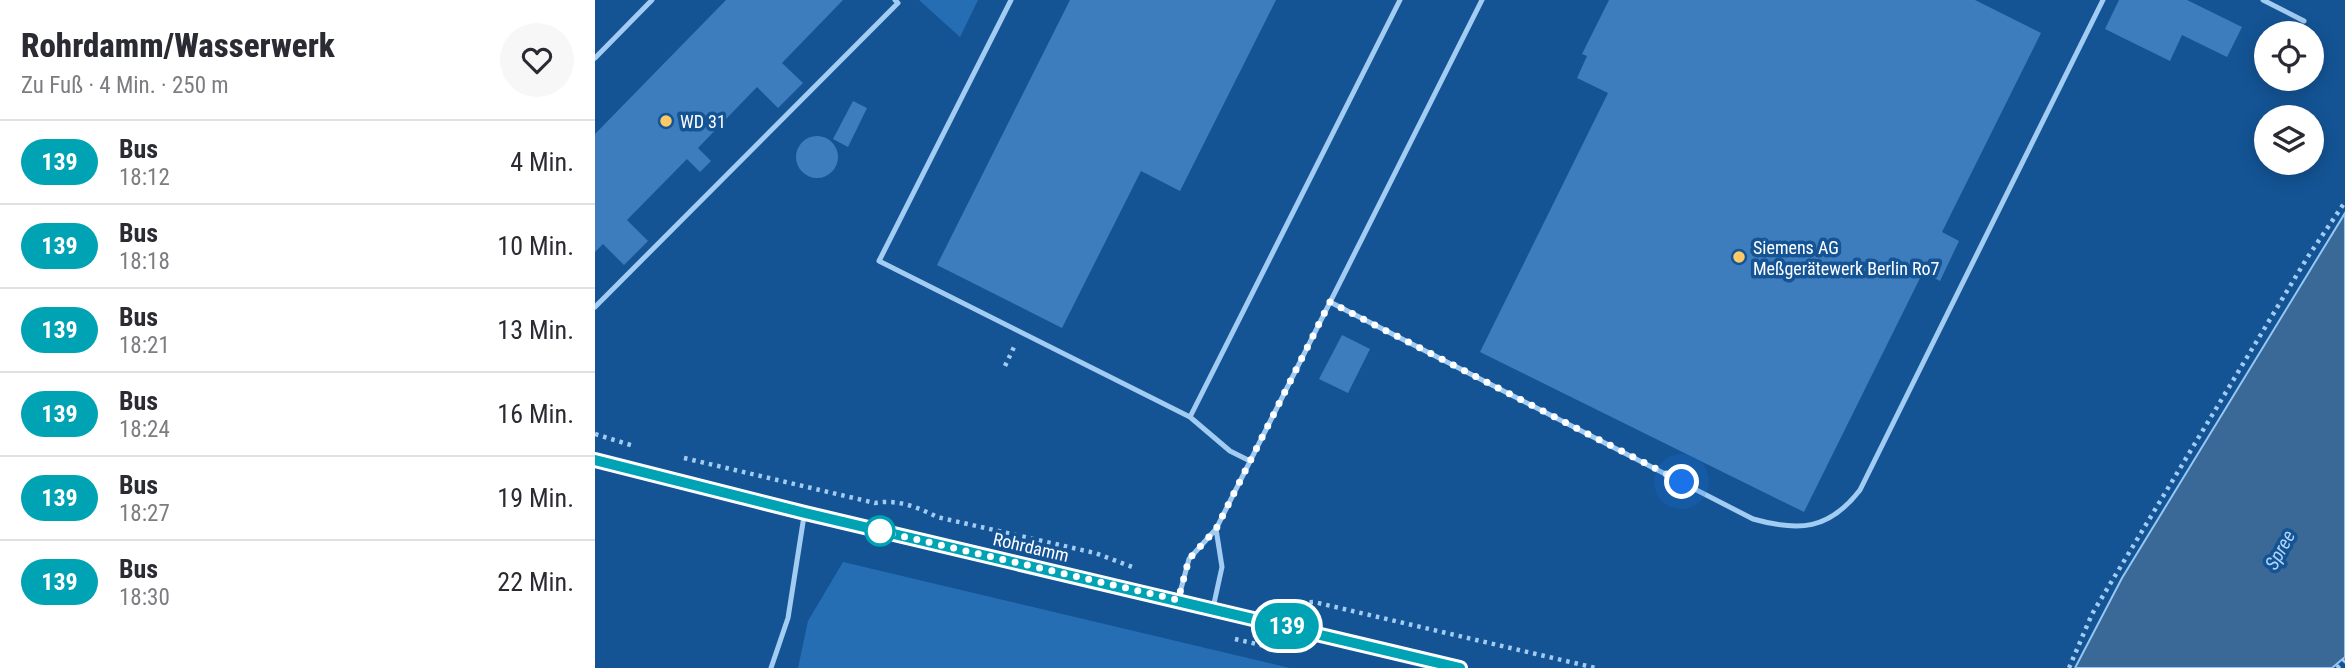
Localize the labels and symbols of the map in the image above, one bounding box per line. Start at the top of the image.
place label: WD 31 [680,111,726,132]
marker: WD 31 [658,113,674,129]
place label: Siemens AG Meßgerätewerk Berlin Ro7 [1753,237,1940,279]
marker: Siemens AG Meßgerätewerk Berlin Ro7 [1731,249,1747,265]
your location [1664,464,1699,499]
unlabelled marker [865,516,895,546]
water label: Spree [2260,526,2300,574]
street label: Rohrdamm [991,528,1071,566]
line badge: 139 [1247,603,1327,649]

